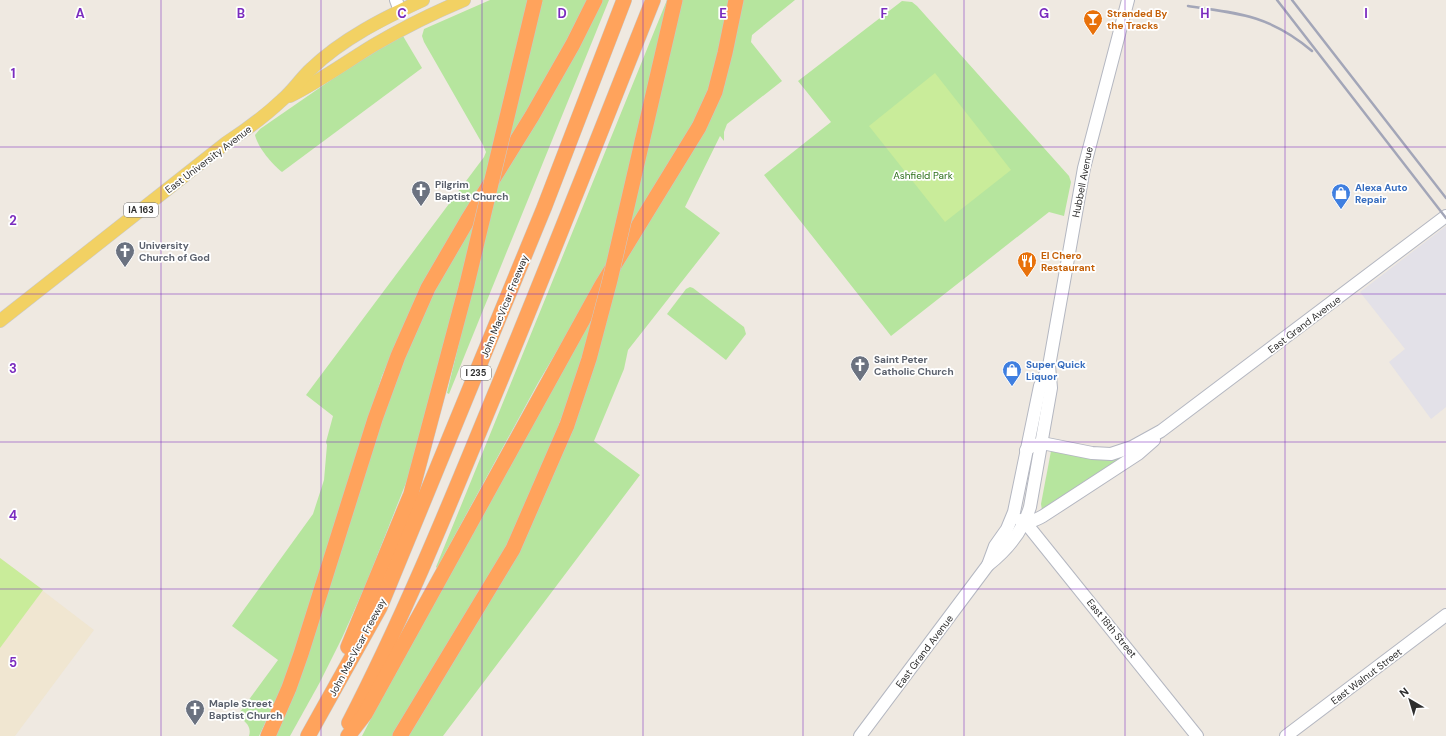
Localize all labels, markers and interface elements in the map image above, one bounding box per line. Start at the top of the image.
text: A [75,5,85,22]
text: B [237,5,245,22]
text: C [397,5,407,22]
text: D [557,5,567,22]
text: E [719,5,727,22]
text: F [880,5,888,22]
text: G [1039,5,1049,22]
text: H [1200,5,1210,22]
text: I [1364,5,1368,22]
place label: Stranded By the Tracks [1107,7,1167,32]
bar icon: Stranded By the Tracks [1082,8,1104,36]
text: 1 [11,65,15,82]
street label: East University Avenue [162,122,254,196]
street label: Hubbell Avenue [1069,145,1096,219]
park label: Ashfield Park [893,169,953,182]
place label: Pilgrim Baptist Church [435,178,509,203]
church icon: Pilgrim Baptist Church [410,179,432,207]
place label: Alexa Auto Repair [1355,181,1408,206]
shop icon: Alexa Auto Repair [1330,182,1352,210]
road number: IA 163 [124,203,158,217]
text: 2 [9,212,17,229]
place label: University Church of God [139,239,210,264]
church icon: University Church of God [114,240,136,268]
place label: El Chero Restaurant [1041,249,1095,274]
restaurant icon: El Chero Restaurant [1016,250,1038,278]
street label: John MacVicar Freeway [478,253,531,359]
street label: East Grand Avenue [1265,293,1344,356]
place label: Saint Peter Catholic Church [874,353,954,378]
church icon: Saint Peter Catholic Church [849,354,871,382]
place label: Super Quick Liquor [1026,358,1086,383]
shop icon: Super Quick Liquor [1001,359,1023,387]
text: 3 [9,360,17,377]
road number: I 235 [461,366,491,380]
text: 4 [9,507,17,524]
street label: John MacVicar Freeway [326,595,389,699]
street label: East 18th Street [1084,596,1139,661]
street label: East Grand Avenue [893,612,956,690]
street label: East Walnut Street [1328,645,1405,707]
text: 5 [9,654,17,671]
north arrow [1390,680,1430,720]
text: N [1396,684,1411,700]
place label: Maple Street Baptist Church [209,697,283,722]
church icon: Maple Street Baptist Church [184,698,206,726]

